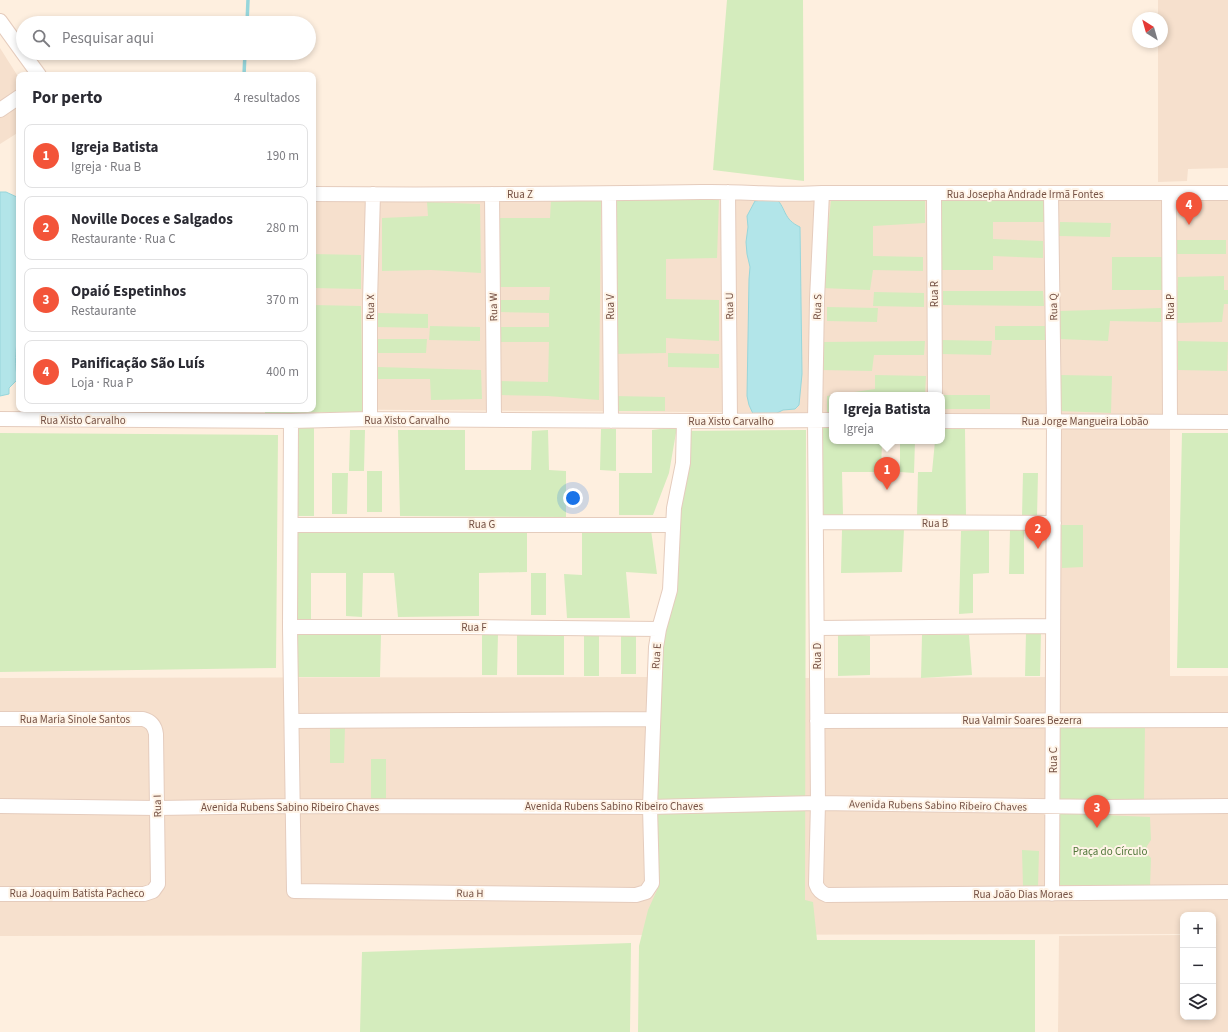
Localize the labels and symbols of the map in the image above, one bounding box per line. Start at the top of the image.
north arrow [1132,12,1168,48]
street label: Rua Z [507,187,533,202]
street label: Rua Josepha Andrade Irmã Fontes [947,187,1104,202]
pin: 4 [1176,192,1202,225]
street label: Rua R [927,281,942,307]
street label: Rua W [486,292,501,321]
street label: Rua U [722,292,737,320]
street label: Rua Q [1046,293,1061,321]
street label: Rua X [363,294,378,320]
street label: Rua V [603,294,618,320]
street label: Rua S [810,294,825,320]
street label: Rua P [1163,294,1178,320]
street label: Rua Xisto Carvalho [40,413,126,428]
street label: Rua Xisto Carvalho [364,413,450,428]
street label: Rua Xisto Carvalho [688,414,774,429]
street label: Rua Jorge Mangueira Lobão [1021,414,1149,429]
pin: 1 [874,457,900,490]
your location [563,488,583,508]
street label: Rua B [922,516,949,531]
pin: 2 [1025,516,1051,549]
street label: Rua G [469,517,496,532]
street label: Rua F [461,620,487,635]
street label: Rua E [648,642,665,669]
street label: Rua D [810,642,825,669]
street label: Rua Maria Sinole Santos [20,712,131,727]
street label: Rua Valmir Soares Bezerra [962,713,1082,728]
street label: Rua C [1046,747,1061,773]
street label: Rua I [150,794,165,818]
pin: 3 [1084,795,1110,828]
street label: Avenida Rubens Sabino Ribeiro Chaves [849,796,1028,815]
street label: Avenida Rubens Sabino Ribeiro Chaves [525,799,703,814]
street label: Avenida Rubens Sabino Ribeiro Chaves [201,800,379,815]
park label: Praça do Círculo [1073,844,1147,859]
street label: Rua Joaquim Batista Pacheco [9,886,145,901]
street label: Rua H [456,886,484,901]
street label: Rua João Dias Moraes [973,887,1073,902]

